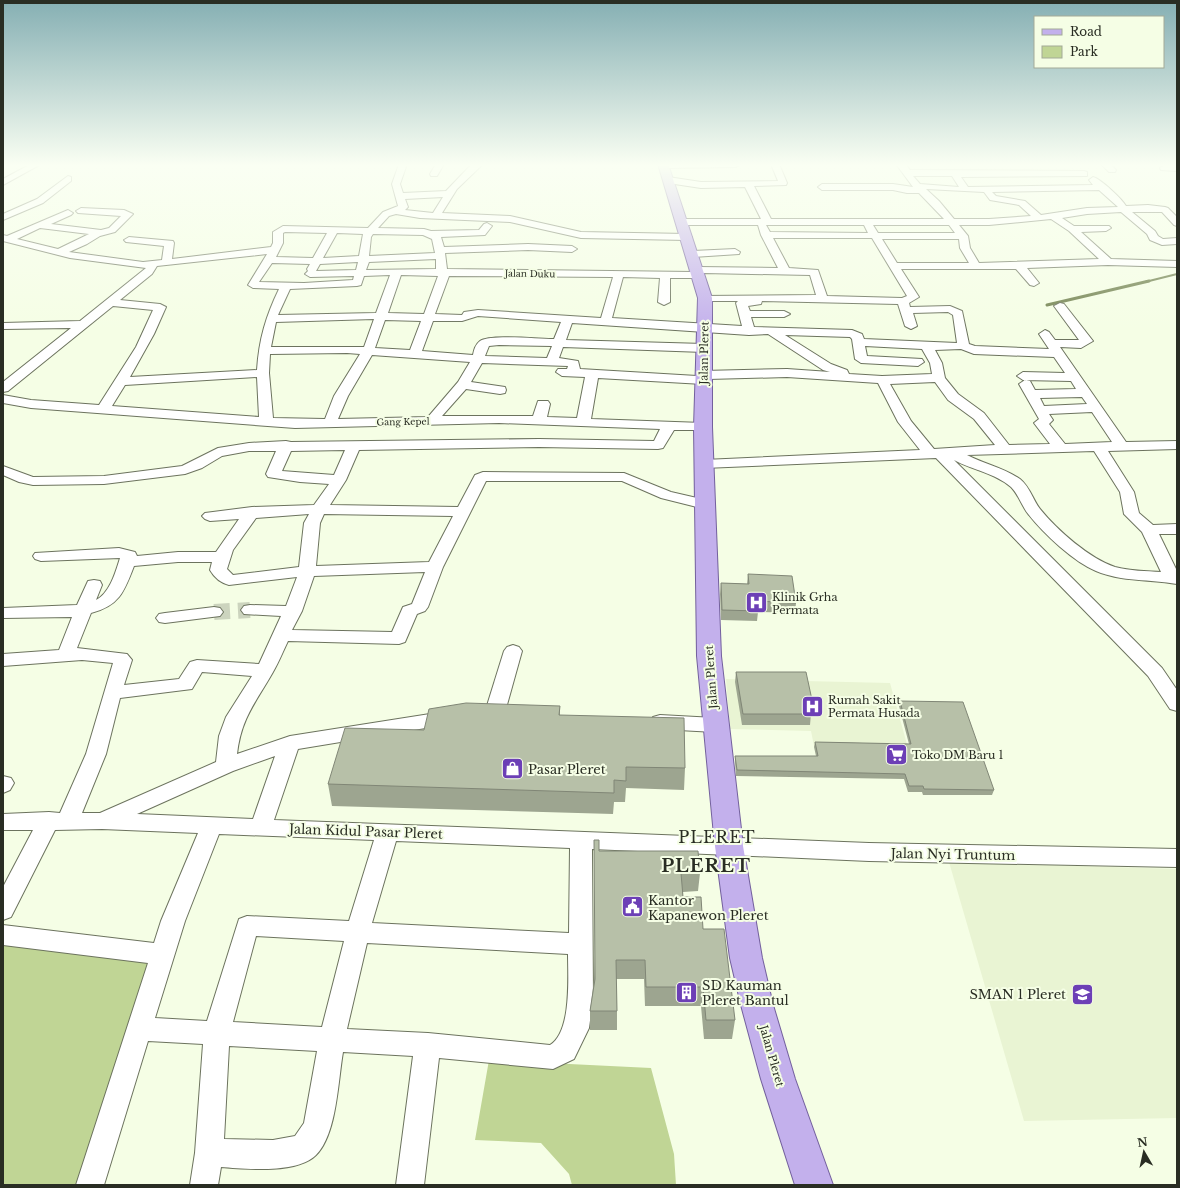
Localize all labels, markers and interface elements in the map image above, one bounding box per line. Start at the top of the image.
legend [1034,16,1164,68]
text: Road [1070,24,1102,39]
text: Park [1070,44,1098,59]
street label: Jalan Duku [504,268,555,279]
street label: Jalan Pleret [696,320,712,387]
street label: Gang Kepel [376,416,430,427]
hospital icon: Klinik Grha Permata [744,590,770,616]
place label: Klinik Grha Permata [772,590,838,617]
street label: Jalan Pleret [702,644,720,711]
hospital icon: Rumah Sakit Permata Husada [799,693,825,719]
place label: Rumah Sakit Permata Husada [828,693,921,720]
supermarket icon: Toko DM Baru 1 [884,742,910,768]
place label: Toko DM Baru 1 [912,748,1004,762]
shop icon: Pasar Pleret [500,756,526,782]
place label: Pasar Pleret [528,761,606,778]
street label: Jalan Kidul Pasar Pleret [287,820,443,843]
district label: PLERET [678,827,756,847]
street label: Jalan Nyi Truntum [889,845,1015,864]
district label: PLERET [661,855,751,877]
place label: Kantor Kapanewon Pleret [648,892,769,924]
public building icon: Kantor Kapanewon Pleret [620,894,646,920]
place label: SD Kauman Pleret Bantul [702,977,789,1009]
building icon: SD Kauman Pleret Bantul [673,979,699,1005]
school or university icon: SMAN 1 Pleret [1069,981,1095,1007]
place label: SMAN 1 Pleret [969,986,1066,1003]
street label: Jalan Pleret [756,1022,788,1089]
north arrow [1124,1132,1164,1172]
text: N [1136,1134,1149,1150]

